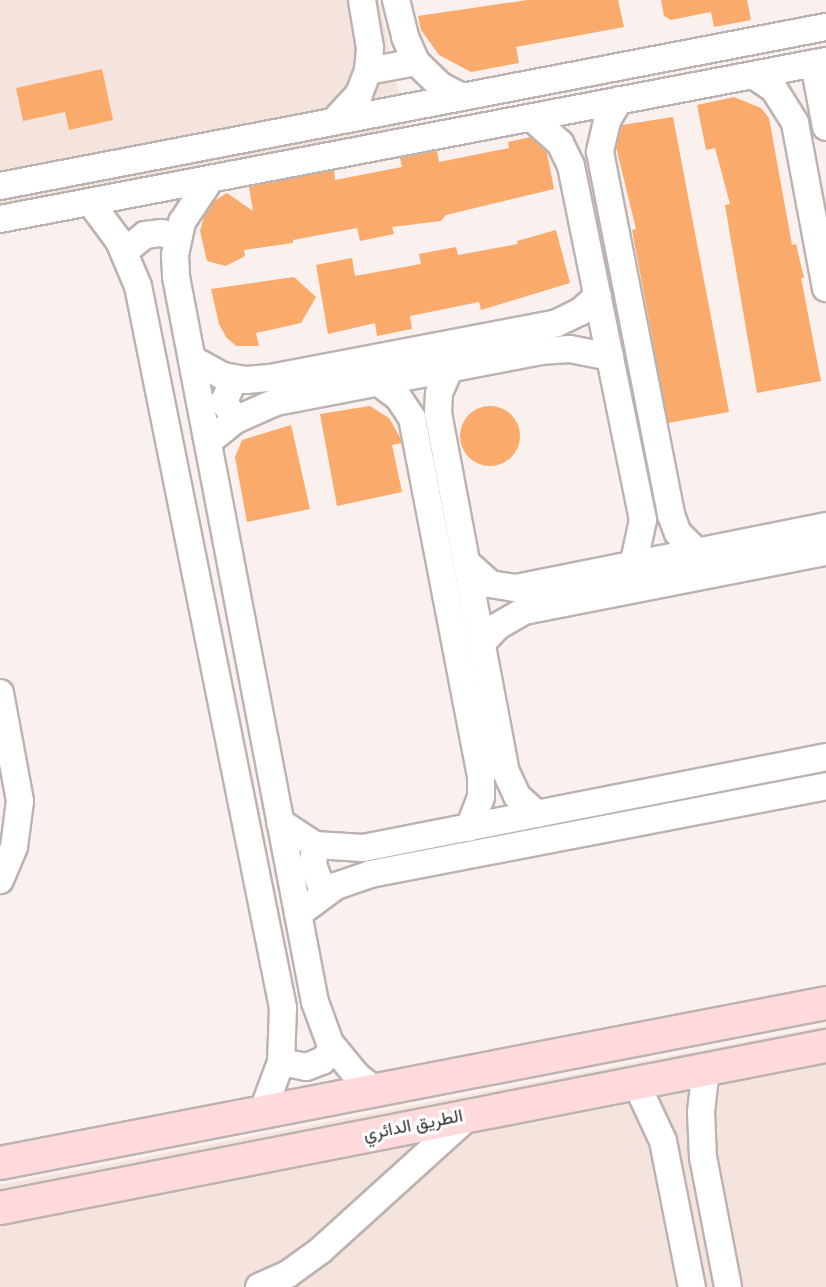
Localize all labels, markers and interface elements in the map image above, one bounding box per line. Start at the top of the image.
street label: الطريق الدائري [361,1105,465,1145]

